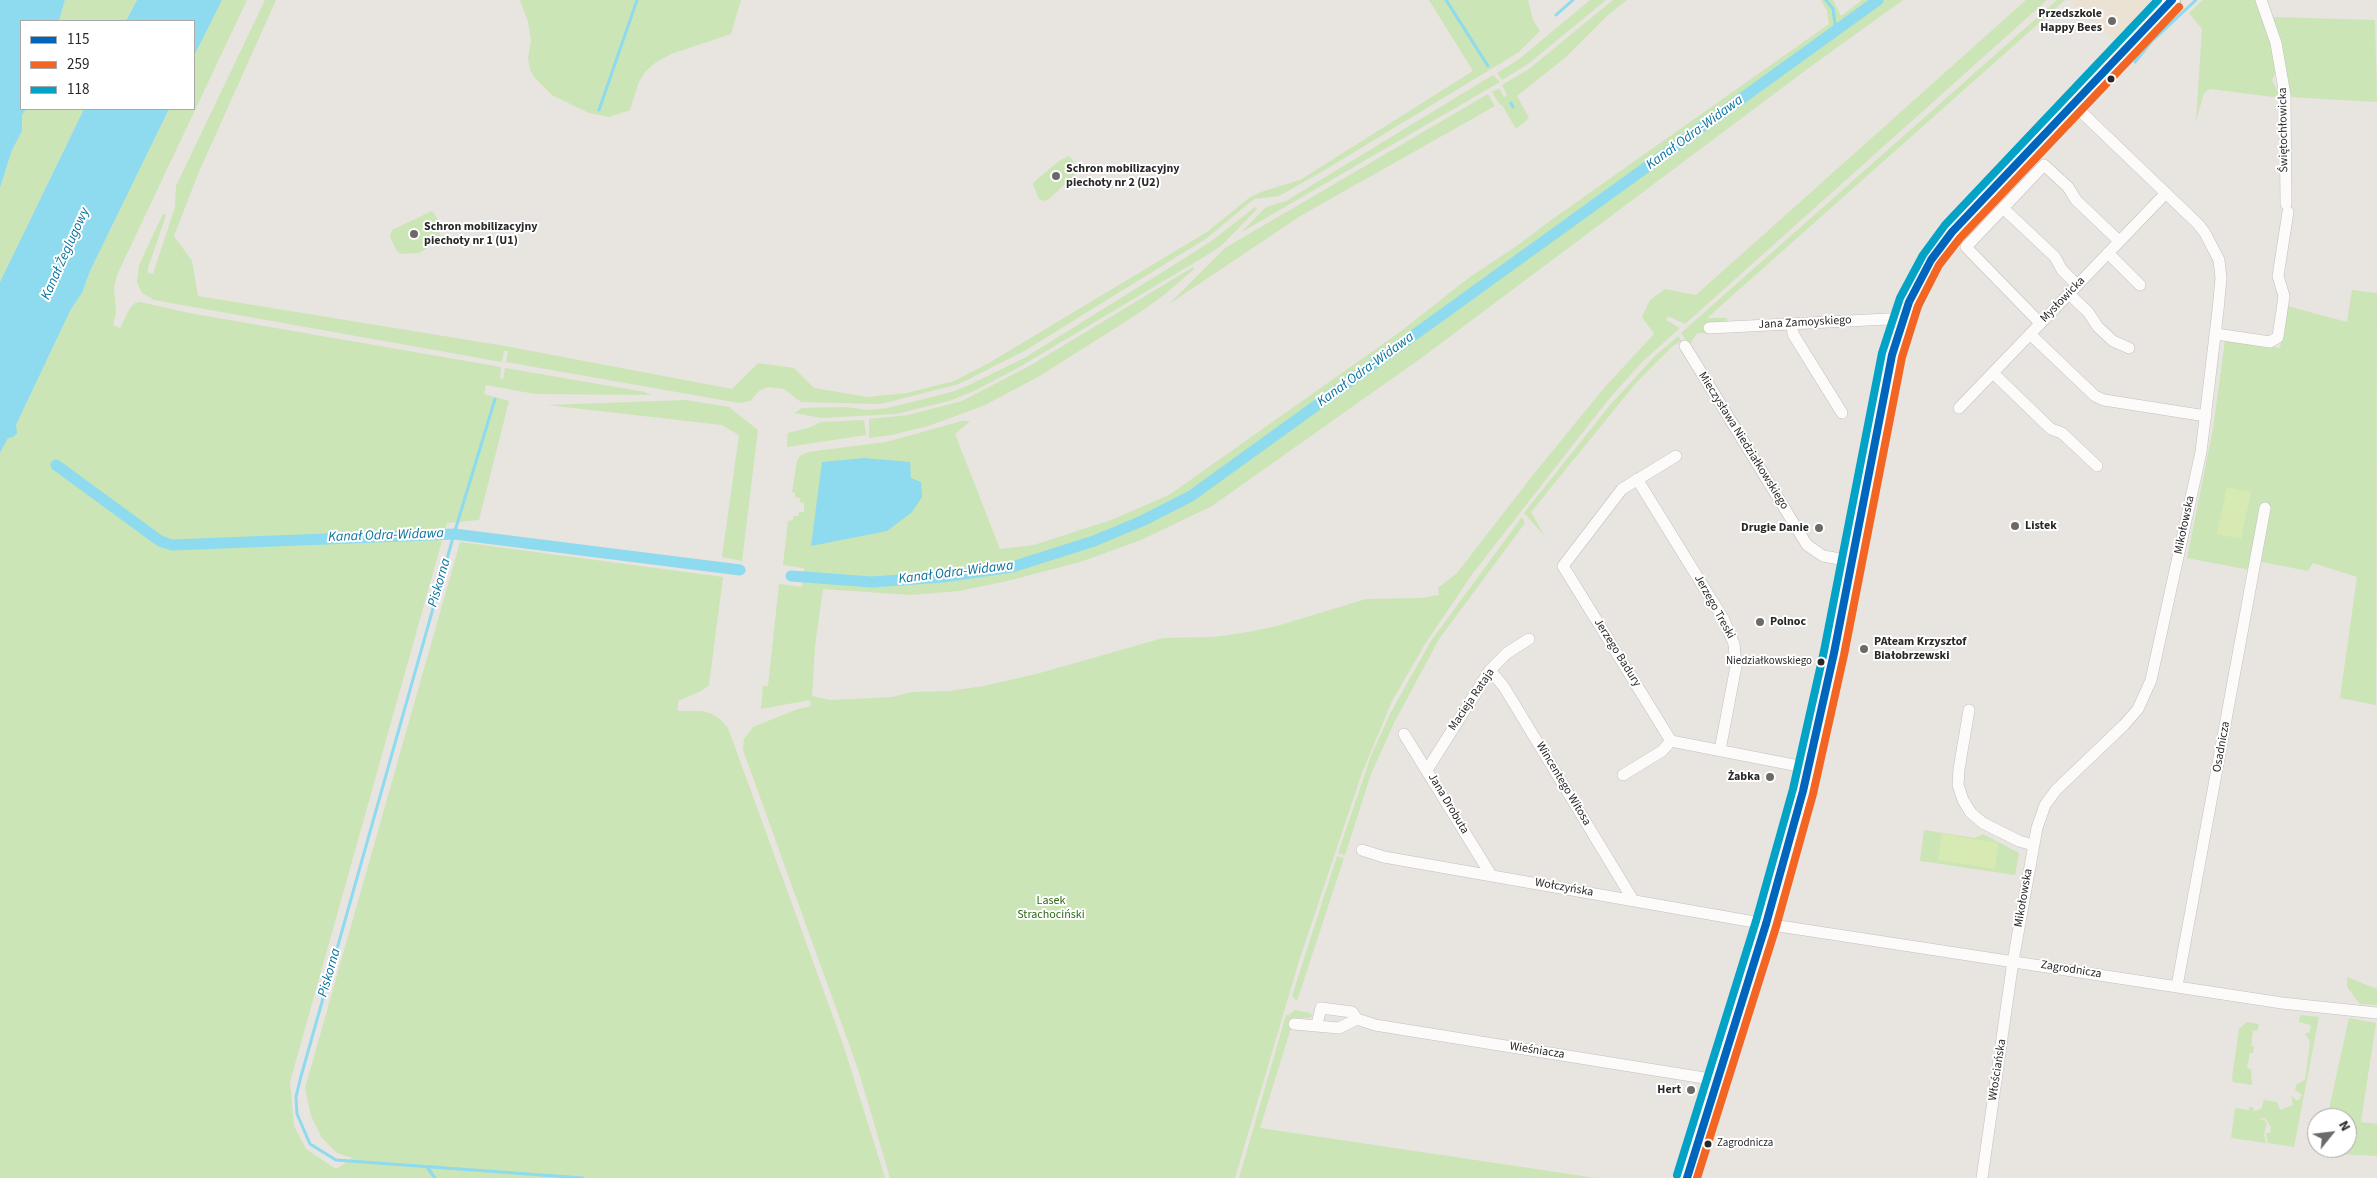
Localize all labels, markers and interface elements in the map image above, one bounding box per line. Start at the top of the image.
place label: Przedszkole Happy Bees [2038,7,2102,35]
marker: Przedszkole Happy Bees [2106,15,2118,27]
legend [20,20,195,110]
text: 115 [67,29,89,50]
text: 259 [67,54,89,75]
unlabelled marker [2106,74,2116,84]
text: 118 [67,79,89,100]
street label: Świętochłowicka [2276,87,2292,173]
water label: Kanał Odra-Widawa [1643,92,1747,174]
place label: Schron mobilizacyjny piechoty nr 2 (U2) [1066,162,1179,190]
marker: Schron mobilizacyjny piechoty nr 2 (U2) [1050,170,1062,182]
water label: Kanał Żeglugowy [38,205,94,303]
place label: Schron mobilizacyjny piechoty nr 1 (U1) [424,220,537,248]
marker: Schron mobilizacyjny piechoty nr 1 (U1) [408,228,420,240]
street label: Mysłowicka [2038,274,2088,326]
street label: Jana Zamoyskiego [1758,313,1852,333]
water label: Kanał Odra-Widawa [1314,329,1418,411]
street label: Mieczysława Niedziałkowskiego [1695,370,1791,512]
street label: Mikołowska [2172,494,2198,556]
place label: Listek [2025,519,2057,533]
marker: Listek [2009,520,2021,532]
place label: Drugie Danie [1741,521,1809,535]
marker: Drugie Danie [1813,522,1825,534]
water label: Kanał Odra-Widawa [328,526,444,546]
water label: Piskorna [425,557,455,609]
water label: Kanał Odra-Widawa [898,558,1014,588]
street label: Jerzego Treski [1690,572,1738,642]
place label: Polnoc [1770,615,1806,629]
street label: Jerzego Badury [1590,616,1644,690]
marker: Polnoc [1754,616,1766,628]
place label: PAteam Krzysztof Białobrzewski [1874,635,1966,663]
marker: PAteam Krzysztof Białobrzewski [1858,643,1870,655]
place label: Niedziałkowskiego [1726,655,1812,669]
marker: Niedziałkowskiego [1816,657,1826,667]
street label: Macieja Rataja [1446,666,1498,734]
street label: Osadnicza [2210,720,2234,774]
street label: Wincentego Witosa [1532,740,1594,828]
place label: Żabka [1728,770,1760,784]
street label: Jana Drobuta [1424,771,1472,837]
marker: Żabka [1764,771,1776,783]
street label: Mikołowska [2012,867,2036,929]
street label: Wołczyńska [1534,876,1594,900]
park label: Lasek Strachociński [1017,894,1085,922]
water label: Piskorna [315,947,345,999]
street label: Zagrodnicza [2040,958,2102,982]
street label: Włościańska [1986,1038,2010,1102]
street label: Wieśniacza [1509,1040,1565,1062]
place label: Hert [1657,1083,1681,1097]
marker: Hert [1685,1084,1697,1096]
north arrow [2307,1108,2357,1158]
text: N [2333,1117,2355,1135]
place label: Zagrodnicza [1717,1137,1773,1151]
marker: Zagrodnicza [1703,1139,1713,1149]

